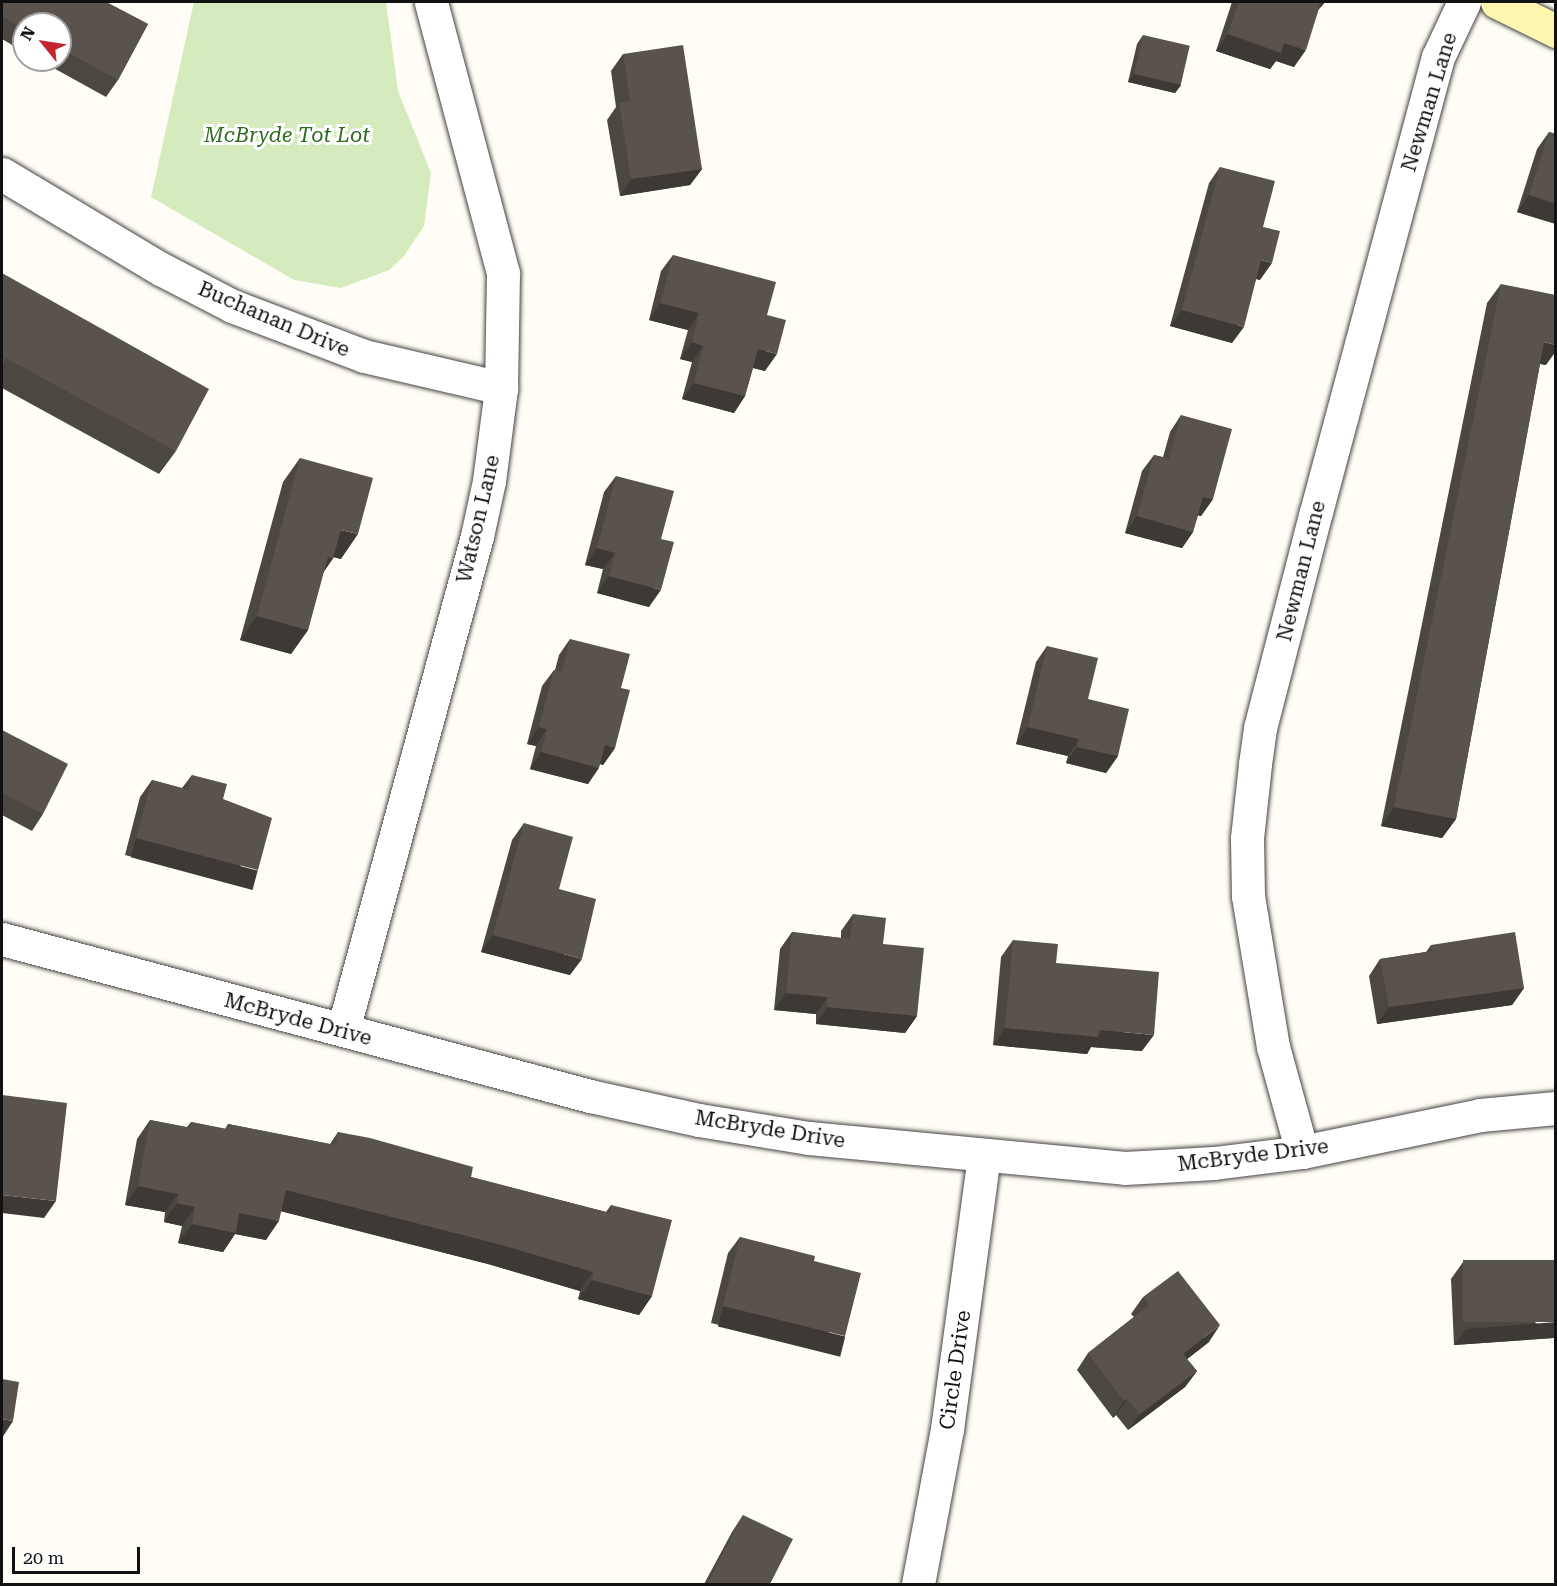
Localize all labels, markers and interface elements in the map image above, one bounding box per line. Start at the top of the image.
north arrow [12,12,72,72]
text: N [16,24,39,44]
street label: Newman Lane [1396,29,1462,175]
park label: McBryde Tot Lot [204,122,370,148]
street label: Buchanan Drive [194,276,354,362]
street label: Watson Lane [451,452,505,586]
street label: Newman Lane [1271,498,1331,644]
street label: McBryde Drive [221,987,375,1051]
street label: McBryde Drive [693,1105,847,1153]
street label: McBryde Drive [1176,1133,1330,1177]
street label: Circle Drive [934,1309,976,1431]
scale bar [15,1535,142,1573]
text: 20 m [23,1547,64,1568]

